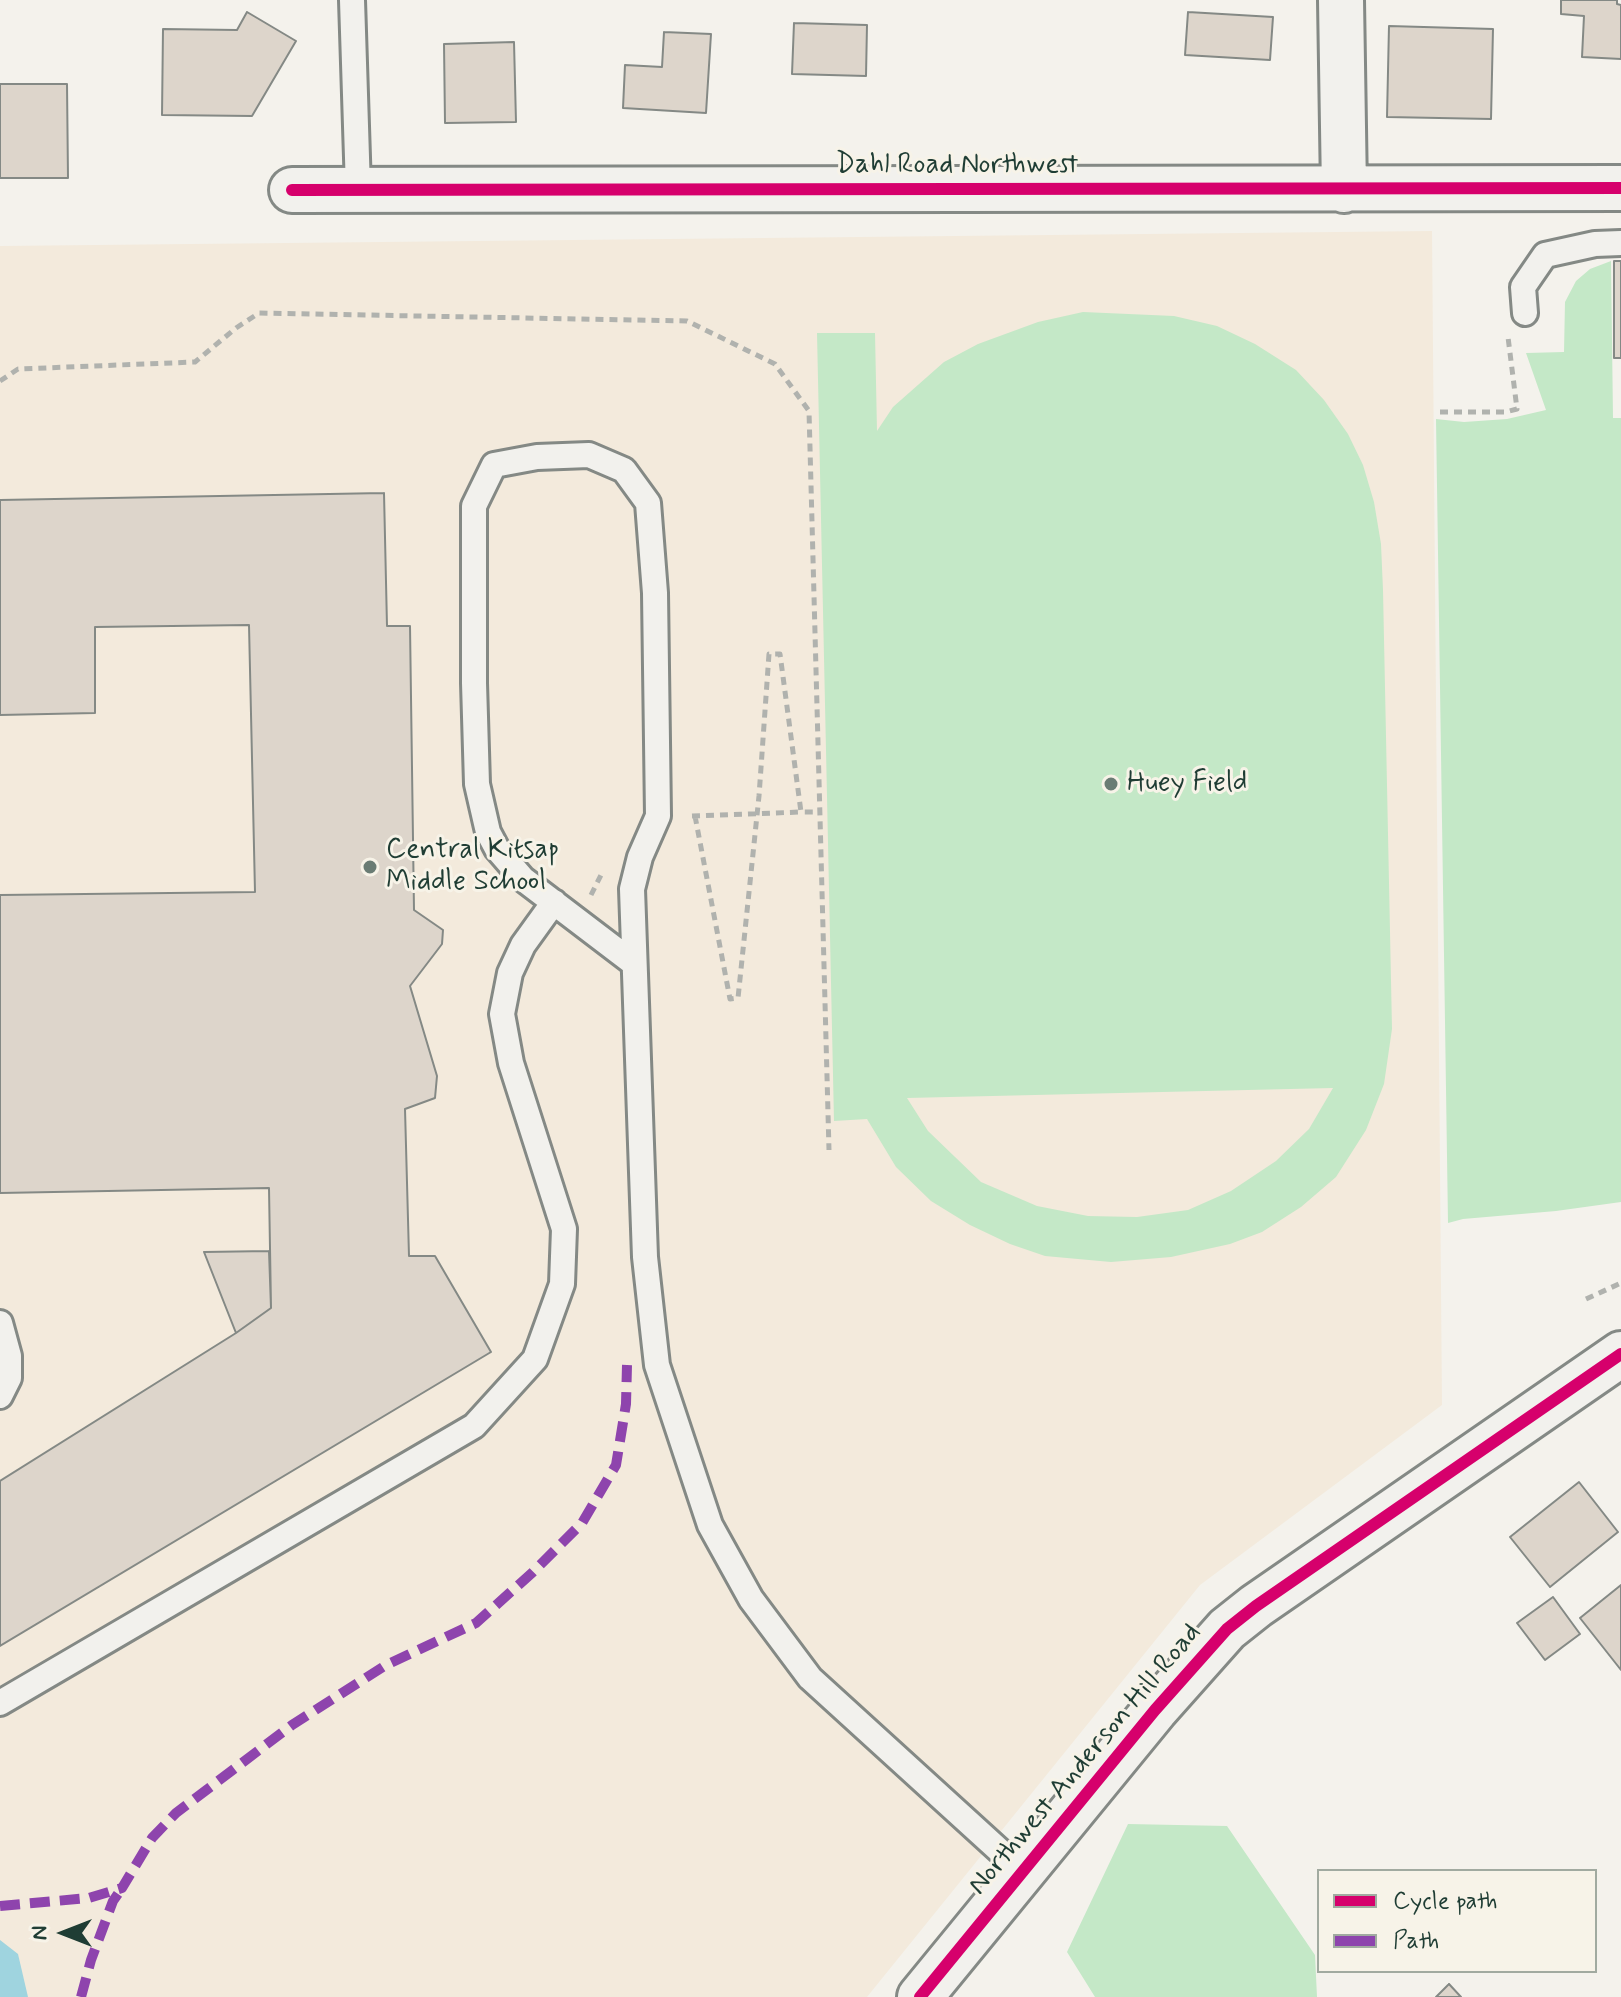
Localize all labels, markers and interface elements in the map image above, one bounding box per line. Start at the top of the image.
street label: Dahl Road Northwest [836,149,1078,183]
place label: Huey Field [1127,767,1247,801]
marker: Huey Field [1102,775,1120,793]
place label: Central Kitsap Middle School [386,834,559,900]
marker: Central Kitsap Middle School [361,858,379,876]
street label: Northwest Anderson Hill Road [962,1617,1210,1903]
legend [1317,1869,1597,1973]
text: Cycle path [1393,1886,1498,1917]
north arrow [24,1893,104,1973]
text: N [26,1926,54,1940]
text: Path [1393,1926,1439,1957]

